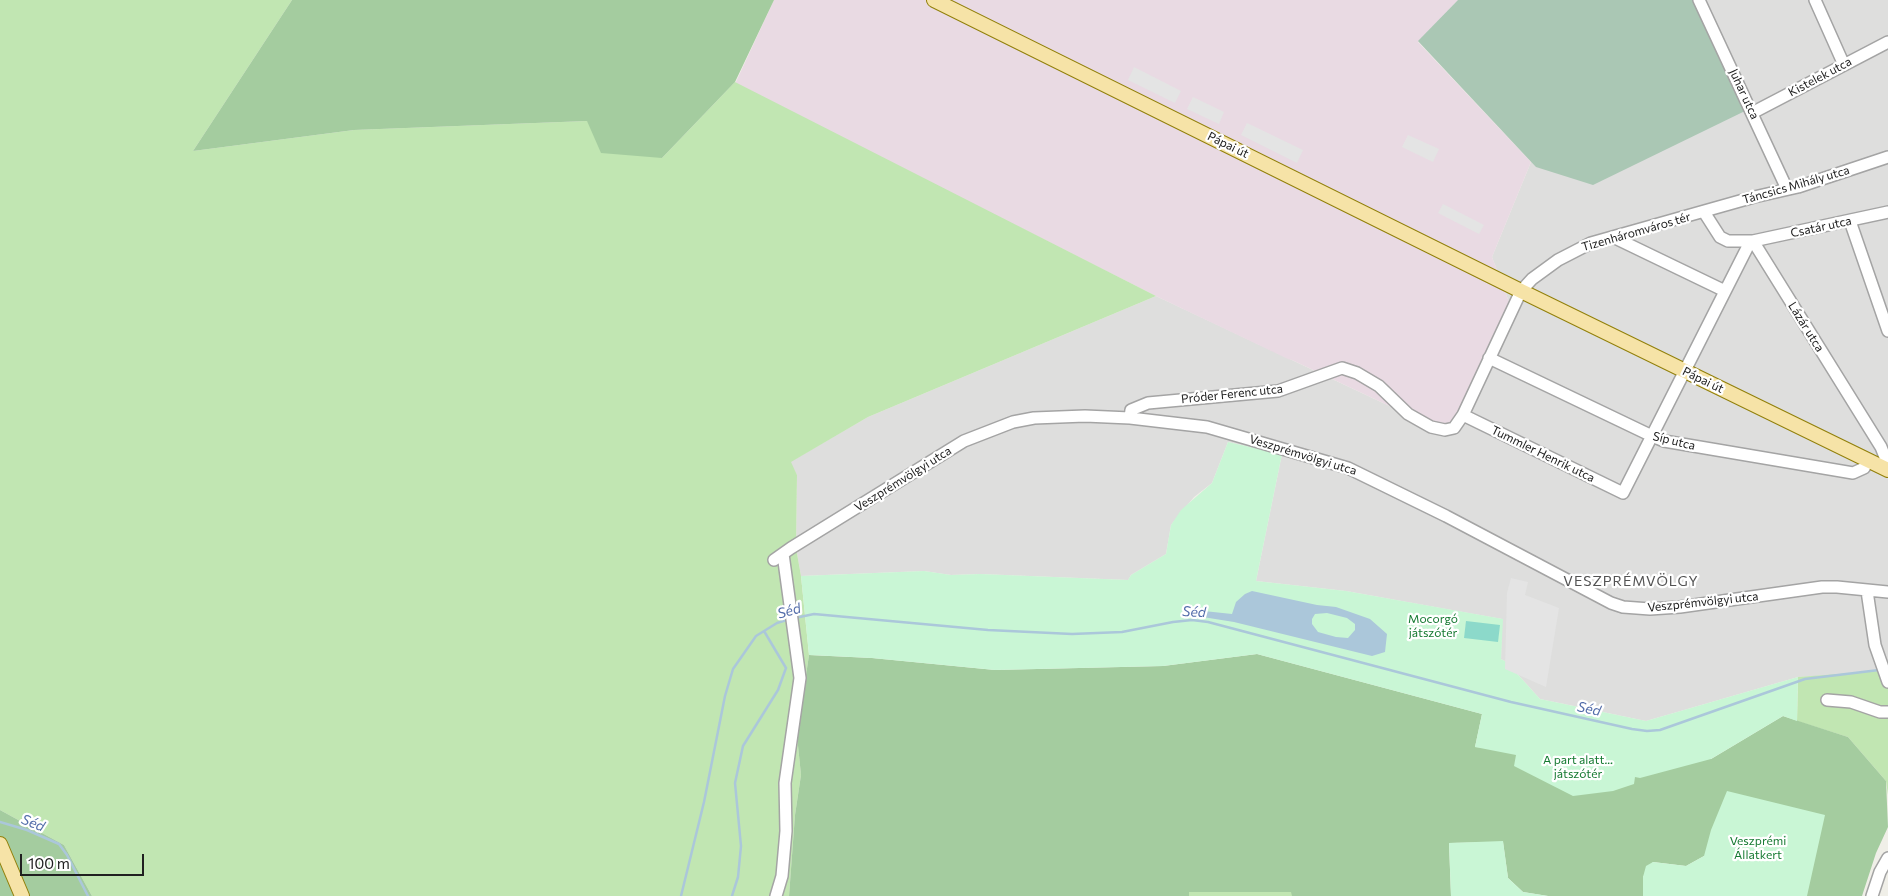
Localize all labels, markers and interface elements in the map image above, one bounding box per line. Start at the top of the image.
street label: Kistelek utca [1786,54,1854,100]
street label: Juhar utca [1726,66,1762,122]
street label: Pápai út [1205,129,1251,161]
street label: Táncsics Mihály utca [1741,163,1851,207]
street label: Tizenháromváros tér [1580,210,1692,254]
street label: Csatár utca [1789,214,1853,240]
street label: Lázár utca [1785,299,1827,355]
street label: Pápai út [1680,364,1726,396]
street label: Próder Ferenc utca [1180,381,1284,407]
street label: Tummler Henrik utca [1489,423,1597,485]
street label: Síp utca [1651,429,1697,453]
street label: Veszprémvölgyi utca [1248,432,1358,478]
street label: Veszprémvölgyi utca [852,443,954,515]
district label: VESZPRÉMVÖLGY [1562,573,1700,589]
street label: Veszprémvölgyi utca [1647,589,1759,615]
water label: Séd [775,600,803,622]
water label: Séd [1182,603,1206,621]
park label: Mocorgó játszótér [1408,612,1458,640]
water label: Séd [1576,698,1602,720]
park label: A part alatt... játszótér [1543,753,1613,781]
water label: Séd [19,811,47,835]
park label: Veszprémi Állatkert [1730,834,1786,862]
scale bar [22,844,146,876]
text: 100 m [28,854,70,872]

